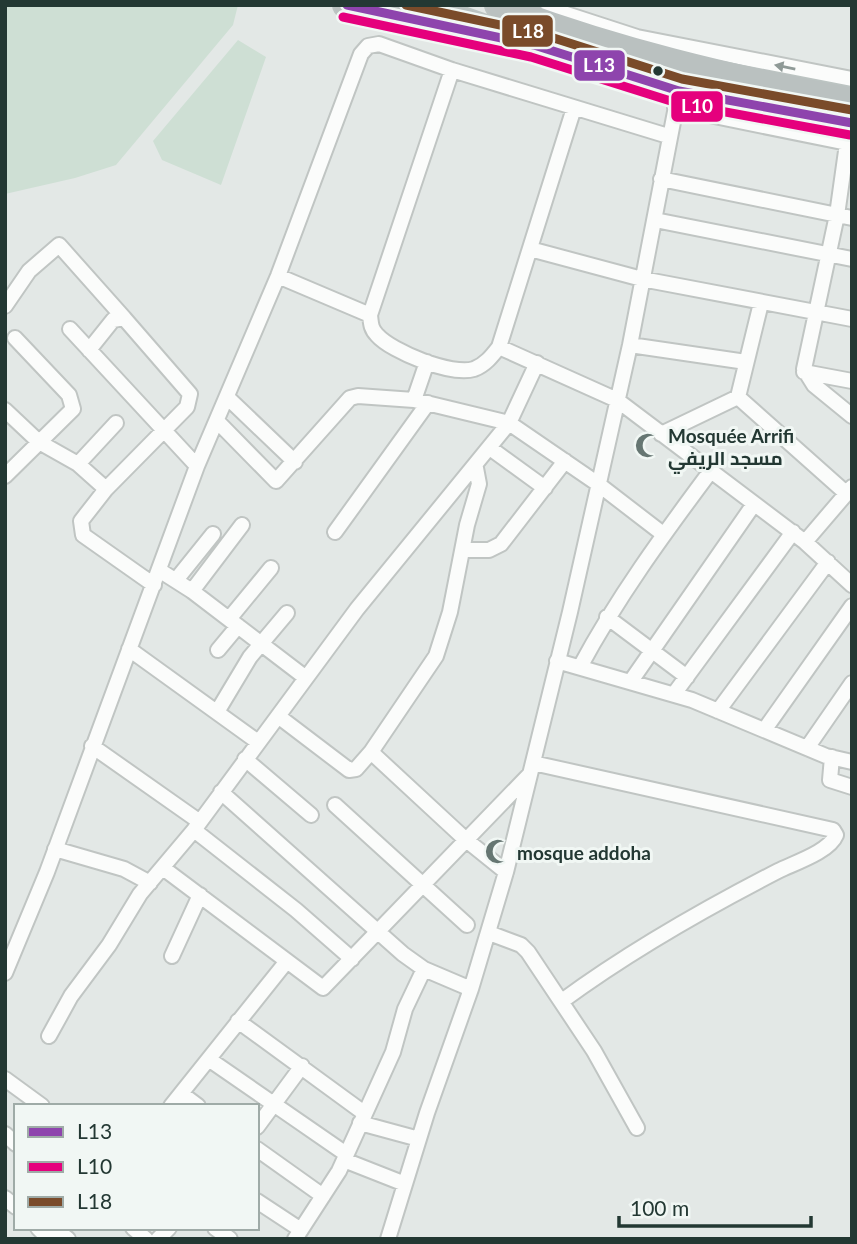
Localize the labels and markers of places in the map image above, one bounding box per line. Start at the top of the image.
unlabelled marker [651,64,665,78]
place label: Mosquée Arrifi مسجد الريفي [668,424,794,474]
mosque icon: Mosquée Arrifi مسجد الريفي [634,432,662,460]
mosque icon: mosque addoha [483,838,511,866]
place label: mosque addoha [517,841,651,864]

